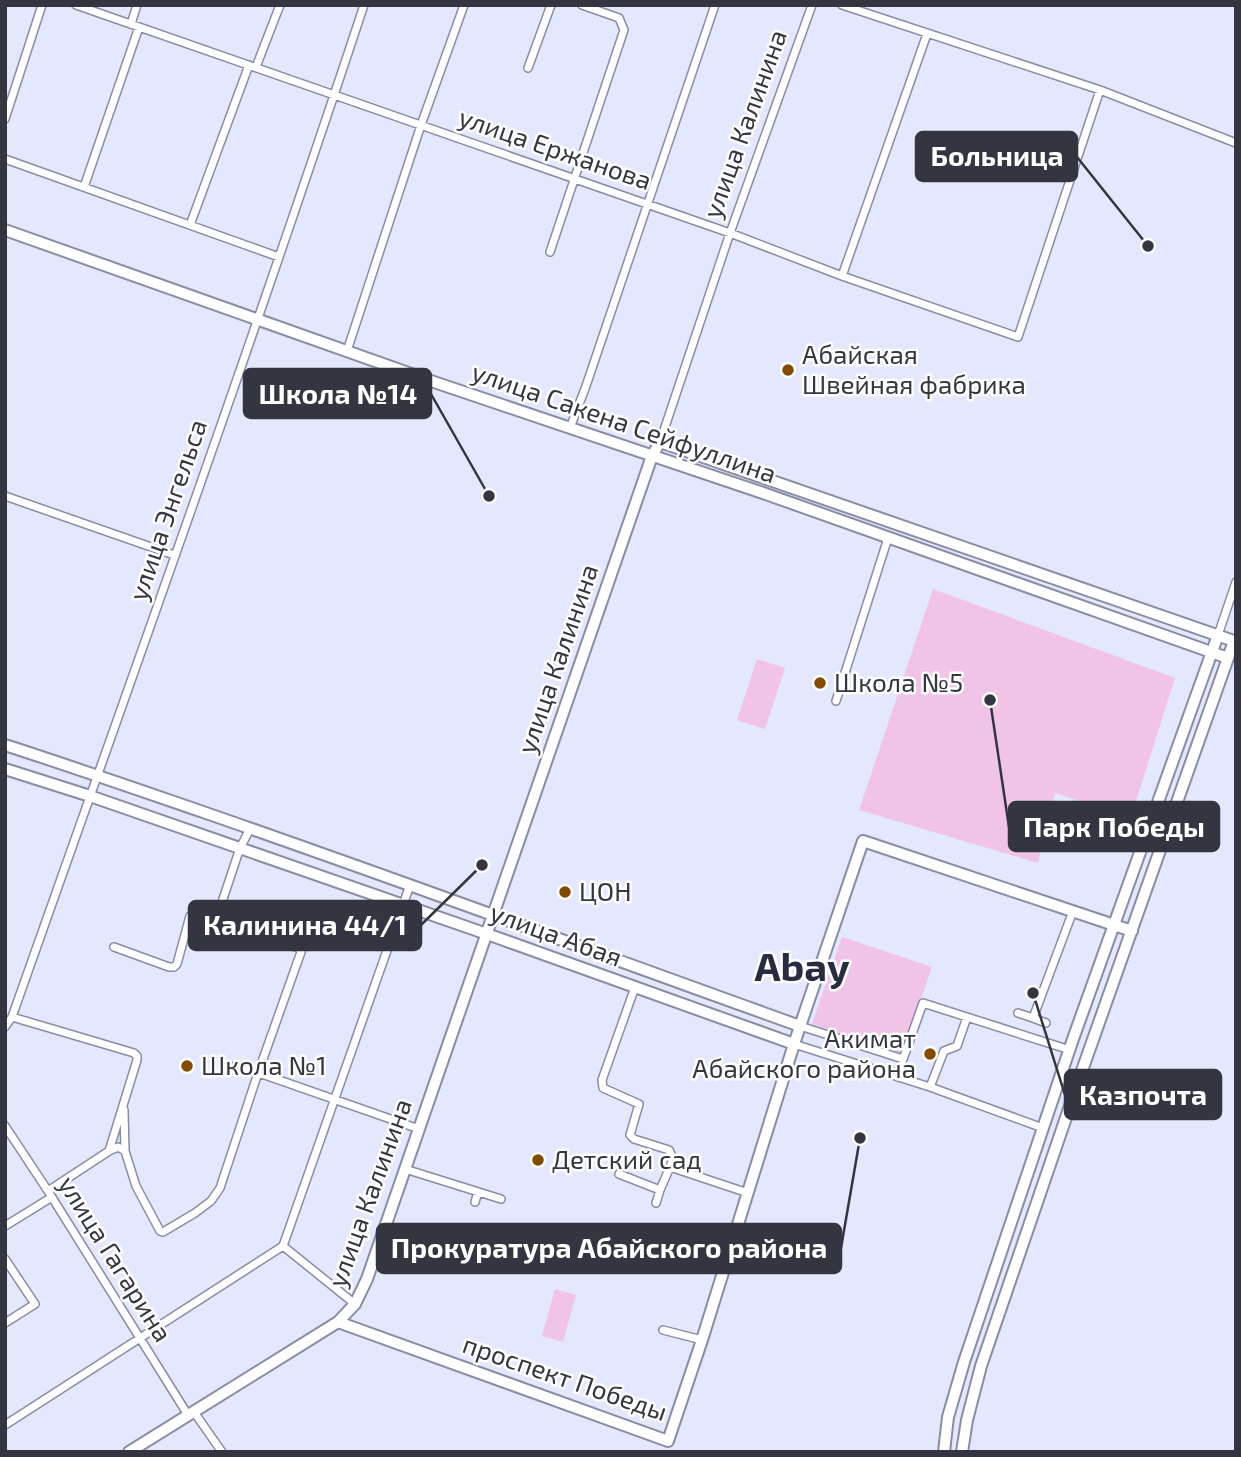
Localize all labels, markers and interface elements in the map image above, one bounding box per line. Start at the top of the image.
street label: улица Калинина [695,25,793,222]
street label: улица Ержанова [455,100,656,196]
callout: Больница [916,132,1077,181]
text: Больница [930,138,1064,172]
place label: Абайская Швейная фабрика [802,338,1026,399]
street label: улица Сакена Сейфуллина [468,355,781,489]
marker: Абайская Швейная фабрика [780,362,796,378]
callout: Школа №14 [244,369,431,418]
text: Школа №14 [259,376,417,410]
street label: улица Энгельса [121,415,213,604]
street label: улица Калинина [510,560,604,758]
place label: Школа №5 [834,666,963,697]
marker: Школа №5 [812,675,828,691]
callout: Парк Победы [1009,802,1219,851]
text: Парк Победы [1023,809,1205,843]
place label: ЦОН [579,875,632,906]
marker: ЦОН [557,884,573,900]
street label: улица Абая [486,895,627,973]
callout: Калинина 44/1 [189,901,421,950]
text: Калинина 44/1 [203,907,407,941]
district label: Abay [754,941,850,990]
place label: Акимат Абайского района [692,1022,916,1083]
marker: Акимат Абайского района [922,1046,938,1062]
place label: Школа №1 [201,1049,327,1080]
marker: Школа №1 [179,1058,195,1074]
callout: Казпочта [1065,1070,1221,1119]
text: Казпочта [1079,1077,1207,1111]
street label: улица Калинина [320,1094,418,1291]
place label: Детский сад [552,1143,702,1174]
marker: Детский сад [530,1152,546,1168]
street label: улица Гагарина [52,1170,180,1347]
callout: Прокуратура Абайского района [377,1224,841,1273]
text: Прокуратура Абайского района [391,1230,827,1264]
street label: проспект Победы [459,1327,672,1426]

